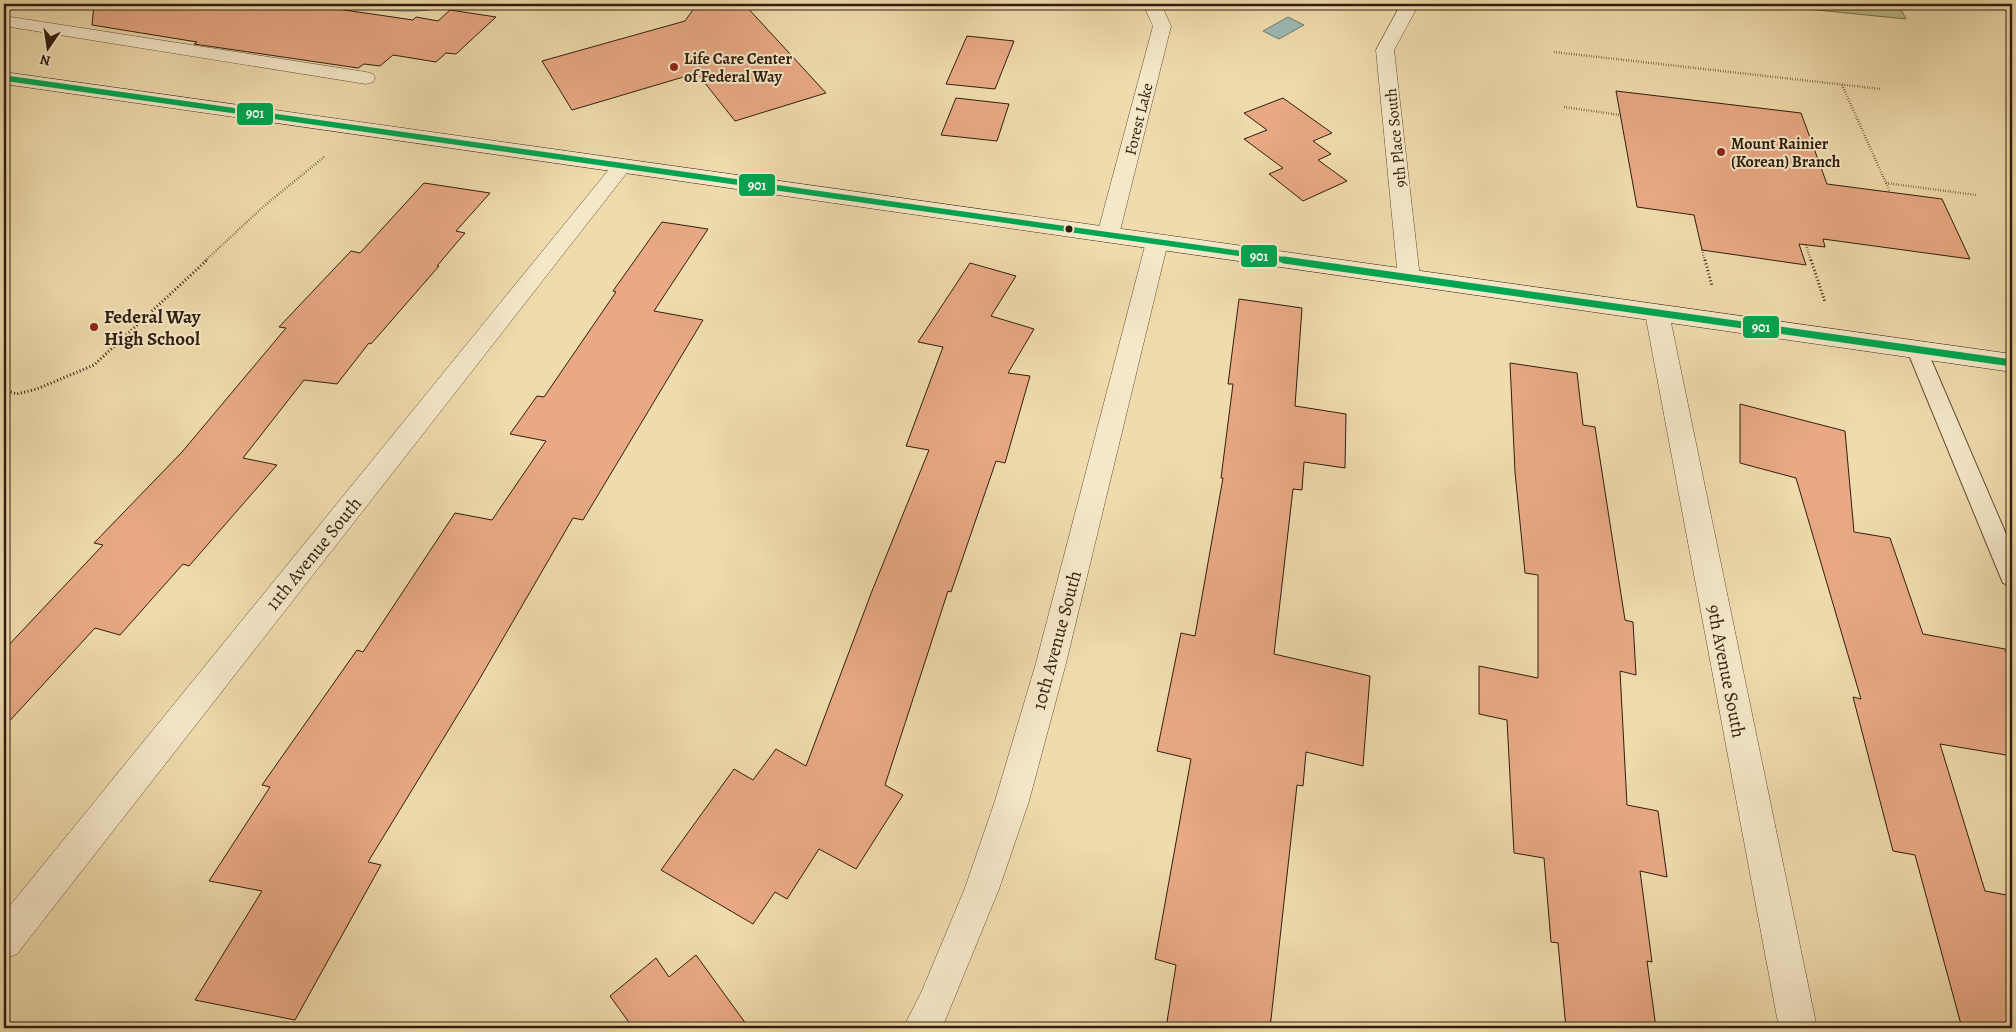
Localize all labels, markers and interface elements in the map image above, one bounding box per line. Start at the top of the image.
north arrow [22,22,72,72]
place label: Life Care Center of Federal Way [684,48,792,88]
text: N [38,50,52,71]
marker: Life Care Center of Federal Way [668,61,680,73]
street label: Forest Lake [1119,81,1159,158]
street label: 9th Place South [1380,87,1412,189]
line badge: 901 [236,102,274,126]
text: 901 [246,104,264,123]
place label: Mount Rainier (Korean) Branch [1731,133,1841,173]
marker: Mount Rainier (Korean) Branch [1715,146,1727,158]
line badge: 901 [738,173,776,197]
text: 901 [748,176,766,195]
unlabelled marker [1064,224,1074,234]
line badge: 901 [1240,244,1278,268]
text: 901 [1250,247,1268,266]
place label: Federal Way High School [104,304,202,352]
line badge: 901 [1742,315,1780,339]
text: 901 [1752,318,1770,337]
marker: Federal Way High School [88,321,100,333]
street label: 11th Avenue South [260,491,368,616]
street label: 10th Avenue South [1026,568,1088,713]
street label: 9th Avenue South [1700,602,1752,740]

